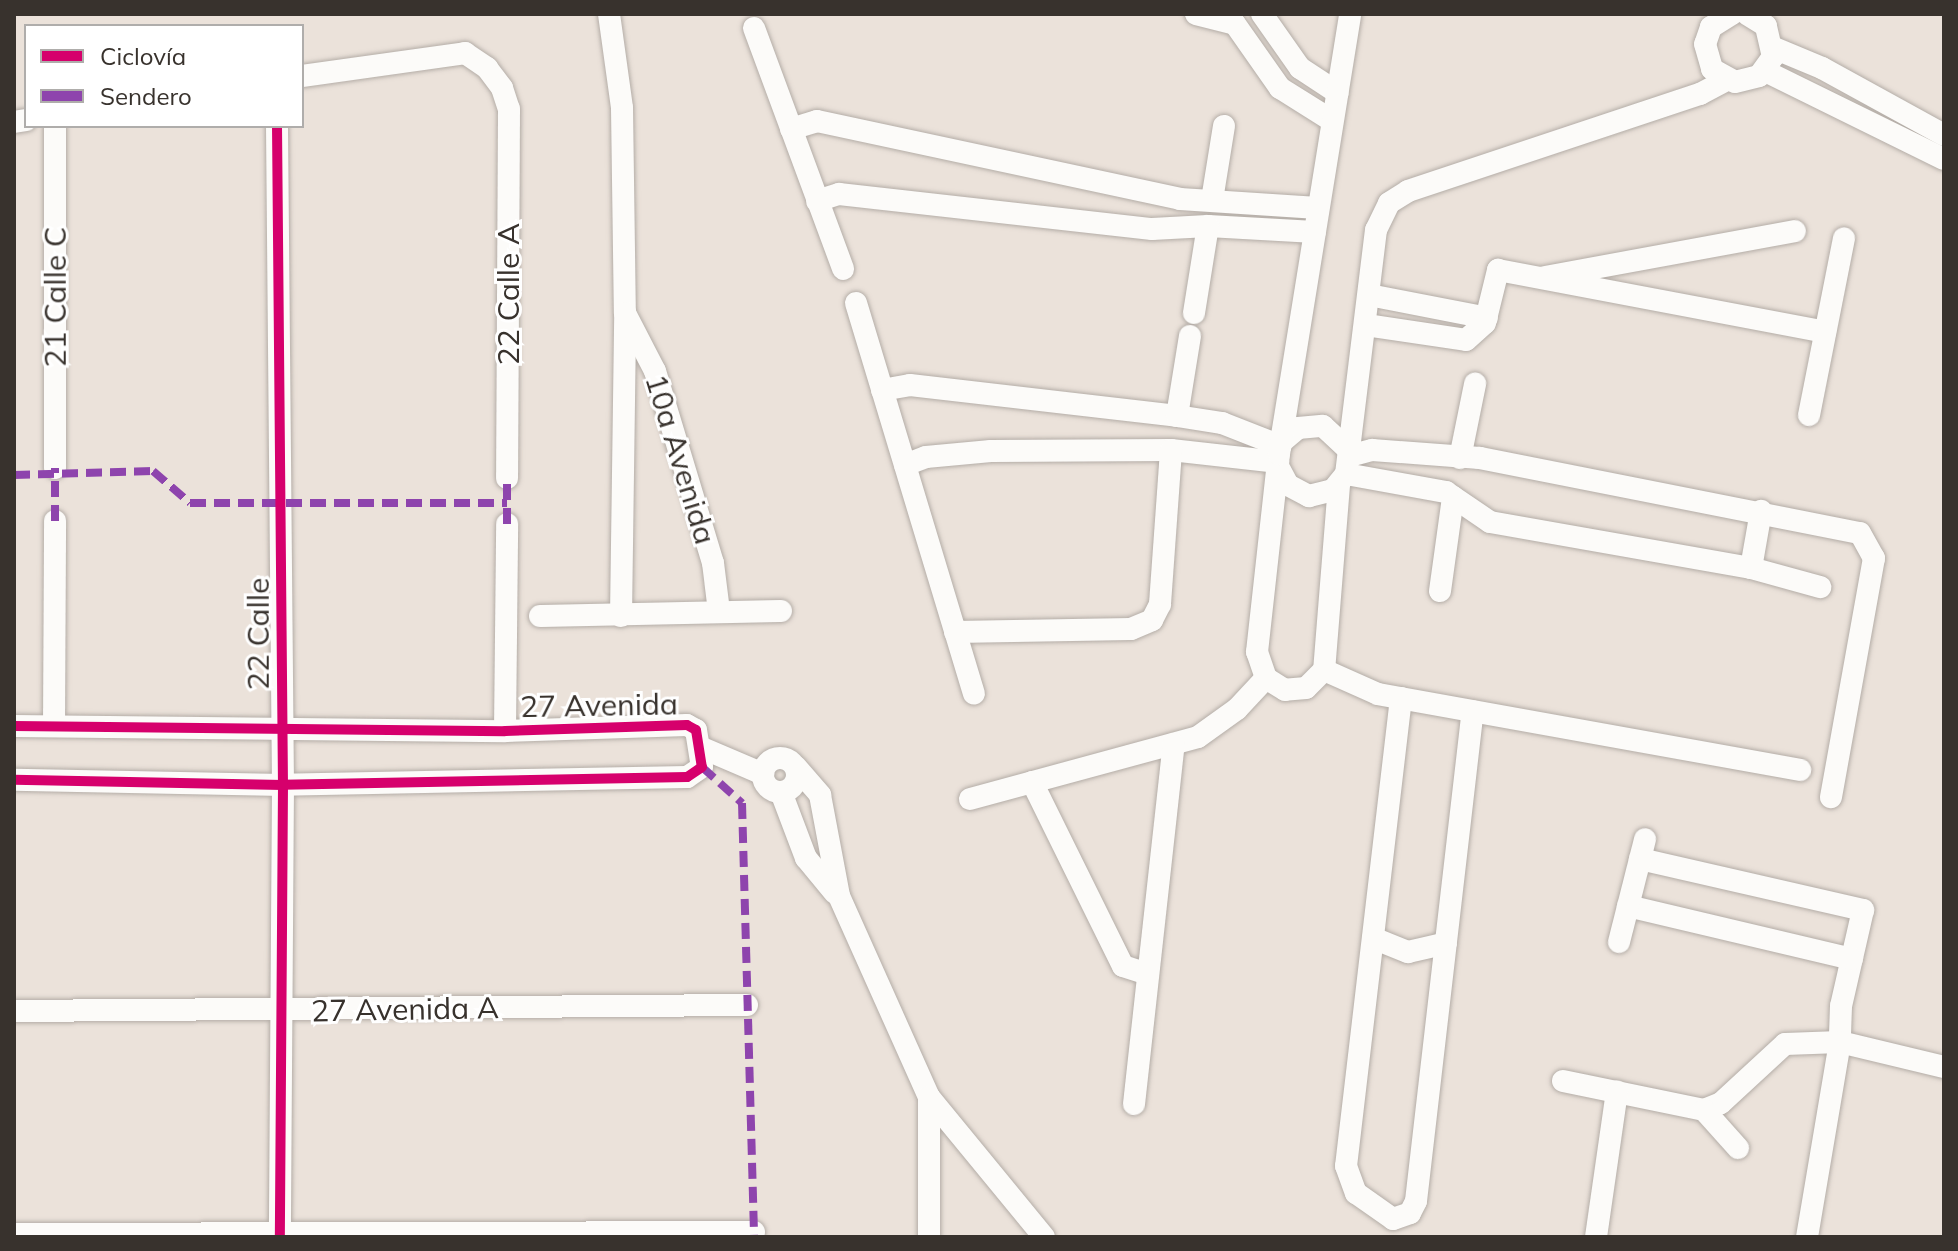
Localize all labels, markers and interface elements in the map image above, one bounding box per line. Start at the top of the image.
legend [24,24,304,128]
text: Ciclovía [100,41,186,71]
text: Sendero [100,81,192,111]
street label: 22 Calle A [490,223,526,365]
street label: 21 Calle C [37,227,73,367]
street label: 10a Avenida [638,370,724,548]
street label: 22 Calle [240,578,276,690]
street label: 27 Avenida [520,686,678,724]
street label: 27 Avenida A [311,989,499,1029]

